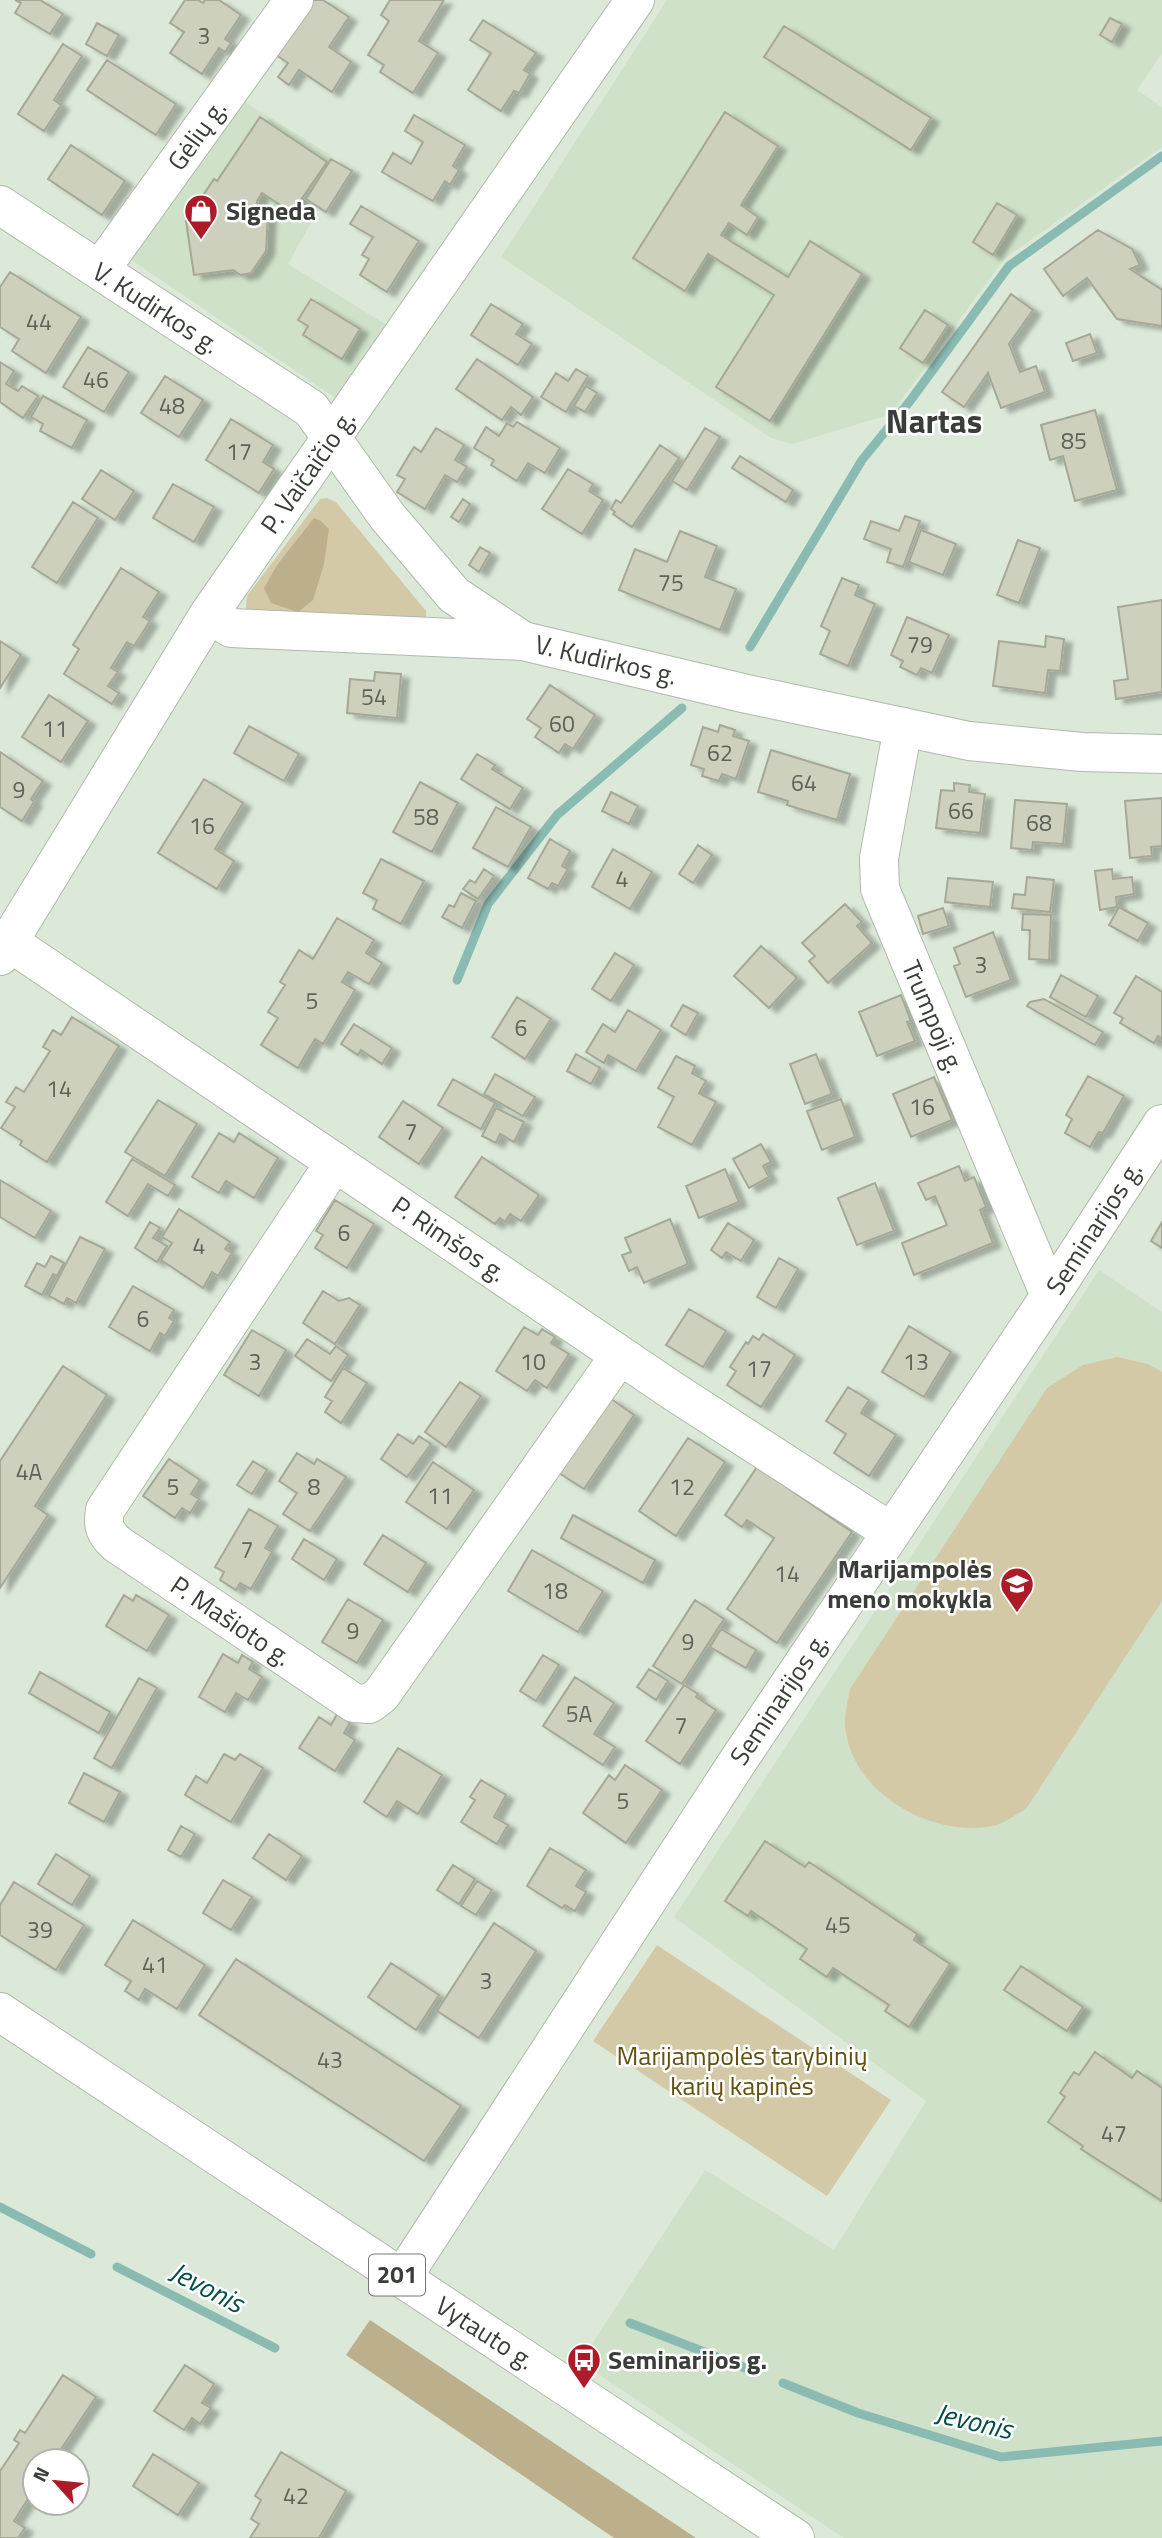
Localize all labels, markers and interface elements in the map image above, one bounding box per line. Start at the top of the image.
house number: 3 [198,18,210,53]
street label: Gėlių g. [157,91,236,178]
place label: Signeda [226,191,316,230]
shop icon: Signeda [182,192,220,241]
street label: V. Kudirkos g. [85,252,227,363]
house number: 44 [26,304,52,339]
house number: 46 [83,362,109,397]
house number: 48 [159,388,185,423]
district label: Nartas [886,396,982,446]
street label: P. Vaičaičio g. [251,402,365,542]
house number: 85 [1061,423,1087,458]
house number: 17 [226,434,252,469]
house number: 75 [658,565,684,600]
street label: V. Kudirkos g. [531,624,681,695]
house number: 79 [907,627,933,662]
house number: 54 [361,679,387,714]
house number: 60 [549,706,575,741]
house number: 11 [42,711,68,746]
house number: 62 [707,735,733,770]
house number: 64 [791,765,817,800]
house number: 9 [13,772,25,807]
house number: 66 [948,793,974,828]
house number: 58 [413,799,439,834]
house number: 68 [1026,805,1052,840]
house number: 16 [189,808,215,843]
house number: 4 [616,861,628,896]
house number: 3 [975,947,987,982]
street label: Trumpoji g. [892,954,975,1079]
house number: 5 [306,983,318,1018]
house number: 6 [515,1010,527,1045]
house number: 14 [46,1071,72,1106]
house number: 16 [909,1089,935,1124]
house number: 7 [405,1114,417,1149]
street label: Seminarijos g. [1036,1153,1151,1302]
street label: P. Rimšos g. [384,1186,514,1291]
house number: 6 [338,1215,350,1250]
house number: 4 [193,1228,205,1263]
house number: 6 [137,1301,149,1336]
house number: 3 [249,1344,261,1379]
house number: 10 [520,1344,546,1379]
house number: 13 [903,1344,929,1379]
house number: 17 [746,1351,772,1386]
house number: 4A [16,1454,43,1489]
house number: 5 [167,1469,179,1504]
house number: 8 [308,1469,321,1504]
house number: 12 [669,1469,695,1504]
house number: 11 [427,1478,453,1513]
house number: 7 [241,1532,253,1567]
place label: Marijampolės meno mokykla [827,1549,992,1618]
house number: 14 [774,1556,800,1591]
school or university icon: Marijampolės meno mokykla [998,1565,1036,1614]
street label: P. Mašioto g. [163,1566,300,1675]
house number: 18 [542,1573,568,1608]
house number: 9 [347,1613,359,1648]
house number: 9 [682,1624,694,1659]
street label: Seminarijos g. [720,1625,837,1773]
house number: 5A [566,1696,593,1731]
house number: 7 [675,1708,687,1743]
house number: 5 [617,1783,629,1818]
house number: 45 [825,1907,851,1942]
house number: 39 [27,1912,53,1947]
house number: 41 [142,1947,168,1982]
house number: 3 [480,1963,492,1998]
park label: Marijampolės tarybinių karių kapinės [617,2036,867,2105]
house number: 43 [317,2042,343,2077]
house number: 47 [1101,2116,1127,2151]
water label: Jevonis [163,2250,253,2324]
road number: 201 [369,2254,425,2296]
street label: Vytauto g. [428,2286,542,2379]
place label: Seminarijos g. [608,2340,767,2379]
bus stop icon: Seminarijos g. [565,2341,603,2390]
water label: Jevonis [931,2391,1019,2451]
north arrow [21,2447,91,2517]
text: N [24,2462,56,2487]
house number: 42 [283,2478,309,2513]

